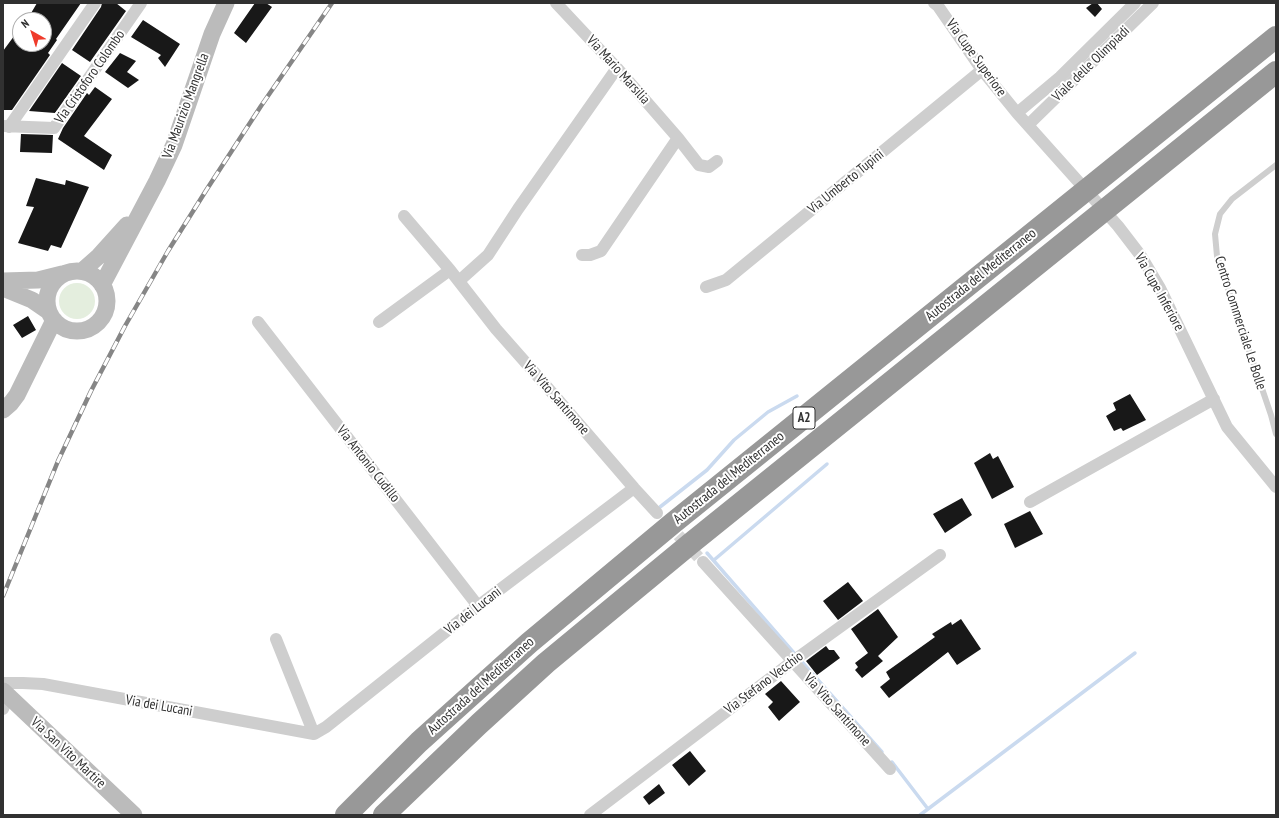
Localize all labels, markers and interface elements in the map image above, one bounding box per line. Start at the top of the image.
north arrow [12,12,52,52]
text: N [18,16,32,31]
street label: Via Cupe Superiore [942,16,1010,100]
street label: Viale delle Olimpiadi [1049,23,1133,105]
street label: Via Cristoforo Colombo [51,27,129,127]
street label: Via Mario Marsilia [583,32,653,108]
street label: Via Maurizio Mangrella [159,51,213,161]
street label: Via Umberto Tupini [805,146,887,218]
street label: Autostrada del Mediterraneo [922,225,1040,325]
street label: Via Cupe Inferiore [1131,250,1187,334]
street label: Centro Commerciale Le Bolle [1211,254,1269,392]
street label: Via Vito Santimone [519,358,593,438]
road number: A2 [793,407,815,429]
street label: Via Antonio Cudillo [333,422,403,506]
street label: Autostrada del Mediterraneo [670,428,788,528]
street label: Via dei Lucani [441,584,505,638]
street label: Autostrada del Mediterraneo [424,634,538,738]
street label: Via Stefano Vecchio [721,648,807,718]
street label: Via Vito Santimone [800,670,874,750]
street label: Via dei Lucani [124,692,194,720]
street label: Via San Vito Martire [27,714,109,792]

